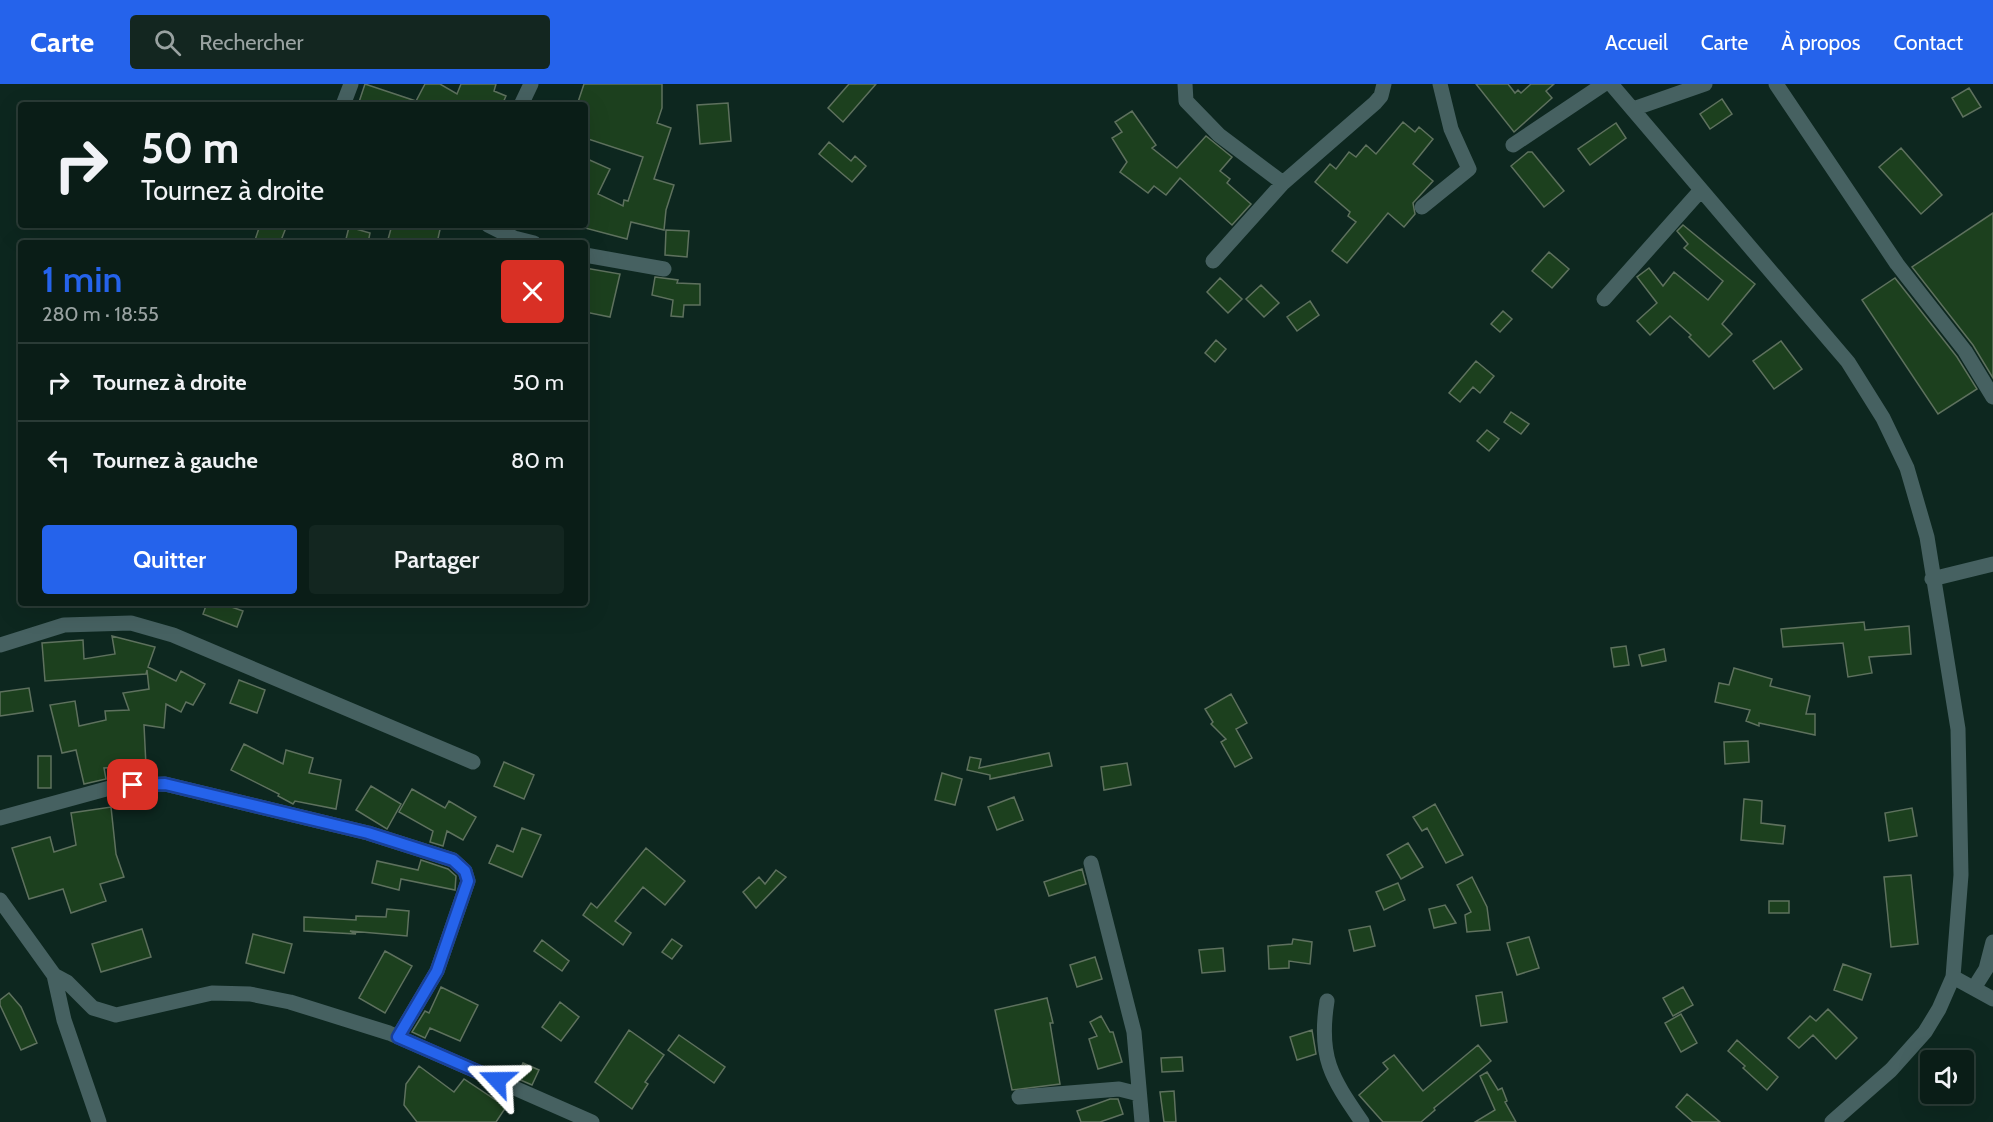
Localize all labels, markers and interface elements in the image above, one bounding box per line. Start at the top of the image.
search box [130,15,550,69]
text: Carte [30,25,94,59]
icon: search [151,26,184,59]
text: Rechercher [199,29,303,56]
text: Accueil [1605,30,1668,55]
text: Carte [1701,30,1748,55]
text: À propos [1781,30,1860,55]
text: Contact [1893,30,1963,55]
text: 50 m [141,122,239,174]
icon: right [42,126,120,204]
text: Tournez à droite [141,174,324,207]
text: 1 min [42,257,122,301]
button: close [501,260,564,323]
text: 280 m · 18:55 [42,302,159,326]
icon: right [42,366,75,399]
text: Tournez à droite [93,369,247,396]
text: 50 m [512,369,564,396]
icon: left [42,444,75,477]
text: Tournez à gauche [93,447,258,474]
text: 80 m [511,447,564,474]
button: Quitter [42,525,297,594]
button: Partager [309,525,564,594]
pin [107,759,158,810]
icon: arrive [116,768,149,801]
position arrow [465,1048,529,1112]
map controls [1920,1050,1974,1104]
button: sound [1920,1050,1974,1104]

